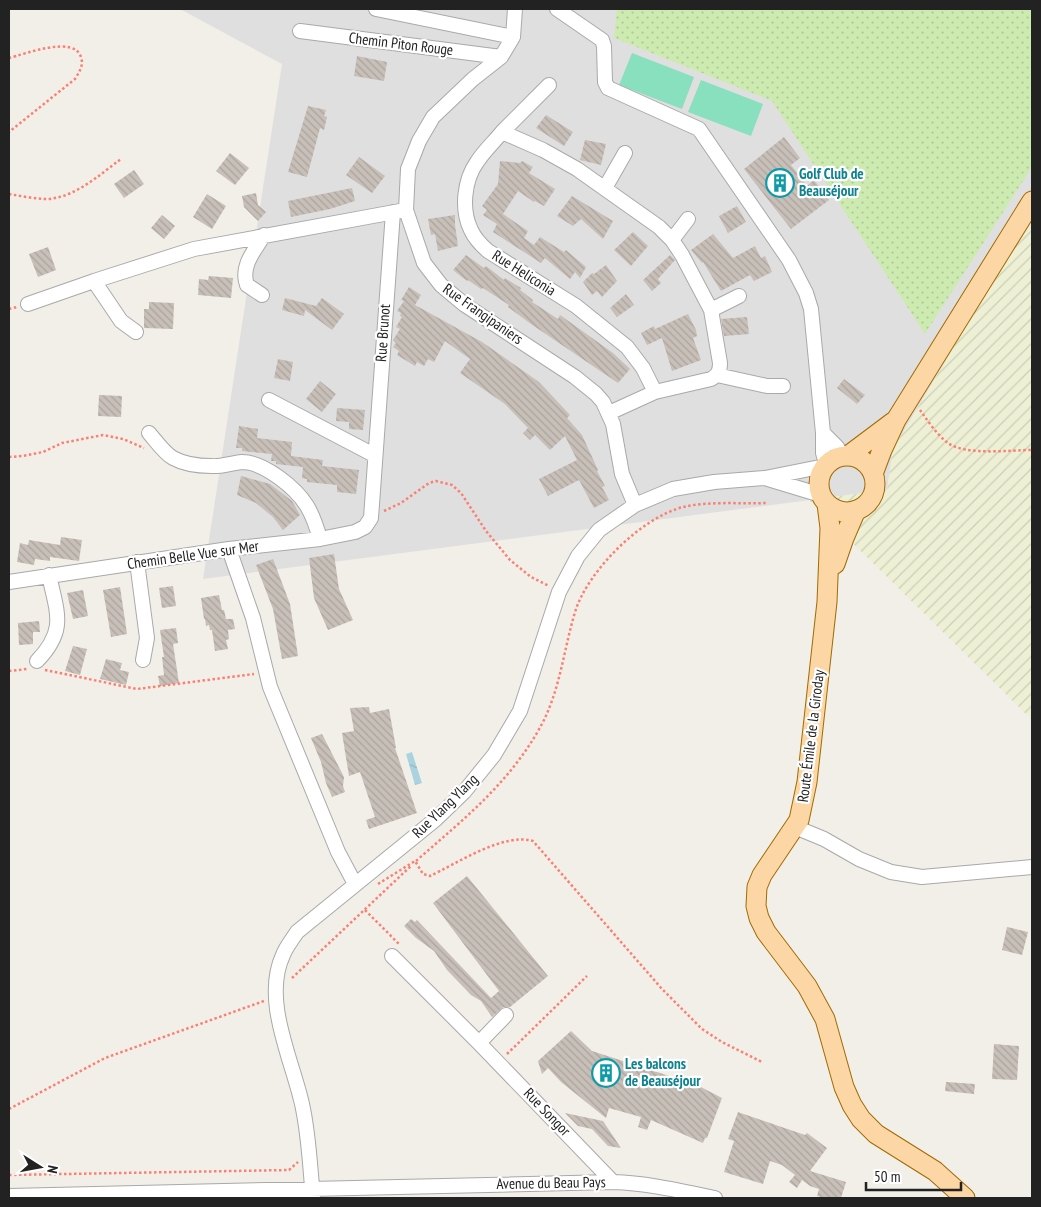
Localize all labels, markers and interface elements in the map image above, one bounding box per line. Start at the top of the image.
street label: Chemin Piton Rouge [348,28,454,59]
place label: Golf Club de Beauséjour [799,164,864,200]
building icon: Golf Club de Beauséjour [765,168,795,198]
street label: Rue Heliconia [489,246,560,300]
street label: Rue Frangipaniers [440,279,527,348]
street label: Rue Brunot [371,303,394,363]
street label: Chemin Belle Vue sur Mer [126,536,261,573]
street label: Route Émile de la Giroday [793,668,828,803]
street label: Rue Ylang Ylang [408,770,482,842]
place label: Les balcons de Beauséjour [625,1054,701,1090]
building icon: Les balcons de Beauséjour [591,1058,621,1088]
street label: Rue Songor [520,1084,576,1140]
north arrow [15,1142,65,1192]
scale bar [866,1160,961,1192]
text: N [43,1164,62,1175]
text: 50 m [874,1167,900,1186]
street label: Avenue du Beau Pays [496,1172,606,1193]

